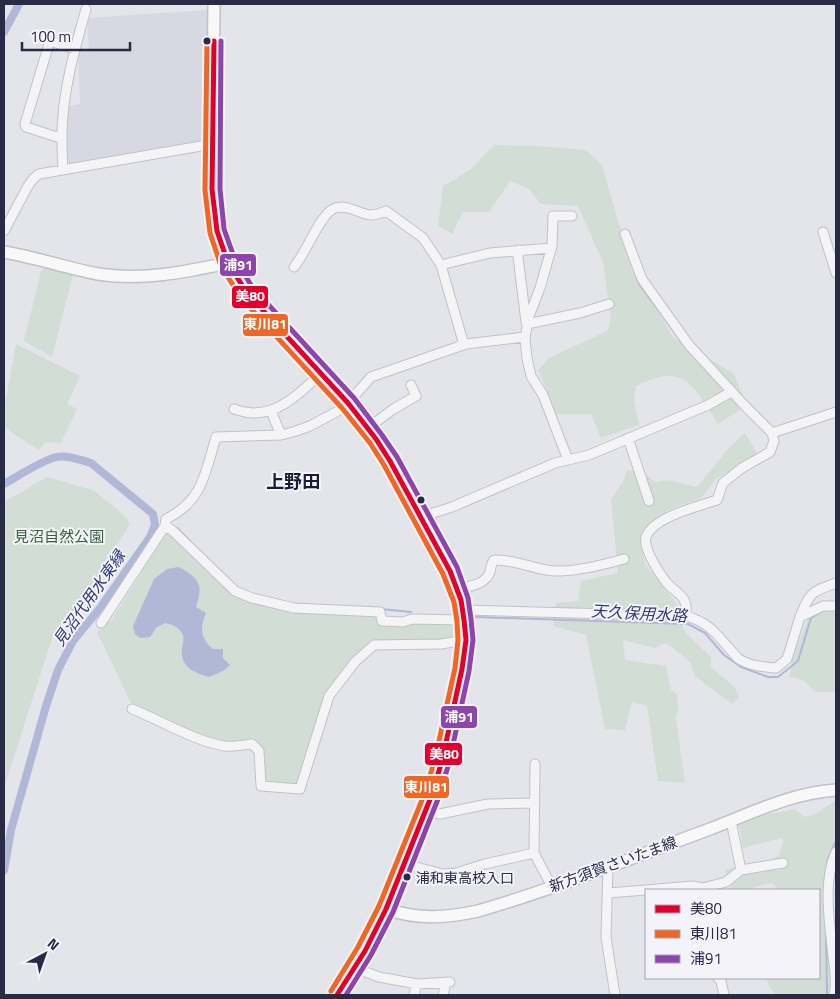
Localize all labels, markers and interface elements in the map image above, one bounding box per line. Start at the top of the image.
scale bar [22,20,130,52]
text: 100 m [30,25,71,48]
unlabelled marker [202,36,212,46]
line badge: 浦91 [219,253,257,277]
text: 浦91 [223,254,253,275]
line badge: 美80 [231,285,269,309]
text: 美80 [235,285,265,306]
line badge: 東川81 [242,313,289,337]
text: 東川81 [243,313,287,334]
district label: 上野田 [266,468,320,495]
unlabelled marker [416,495,426,505]
park label: 見沼自然公園 [14,525,104,548]
water label: 見沼代用水東縁 [47,544,132,651]
water label: 天久保用水路 [590,599,690,628]
line badge: 浦91 [440,705,478,729]
text: 浦91 [444,706,474,727]
line badge: 美80 [424,742,463,766]
text: 美80 [429,743,459,764]
line badge: 東川81 [403,775,450,799]
text: 東川81 [404,776,448,797]
street label: 新方須賀さいたま線 [546,830,680,898]
place label: 浦和東高校入口 [416,867,514,888]
marker: 浦和東高校入口 [402,872,412,882]
legend [645,889,820,979]
text: 美80 [690,897,722,920]
text: 東川81 [690,922,737,945]
north arrow [20,929,70,979]
text: N [43,933,64,955]
text: 浦91 [690,947,722,970]

